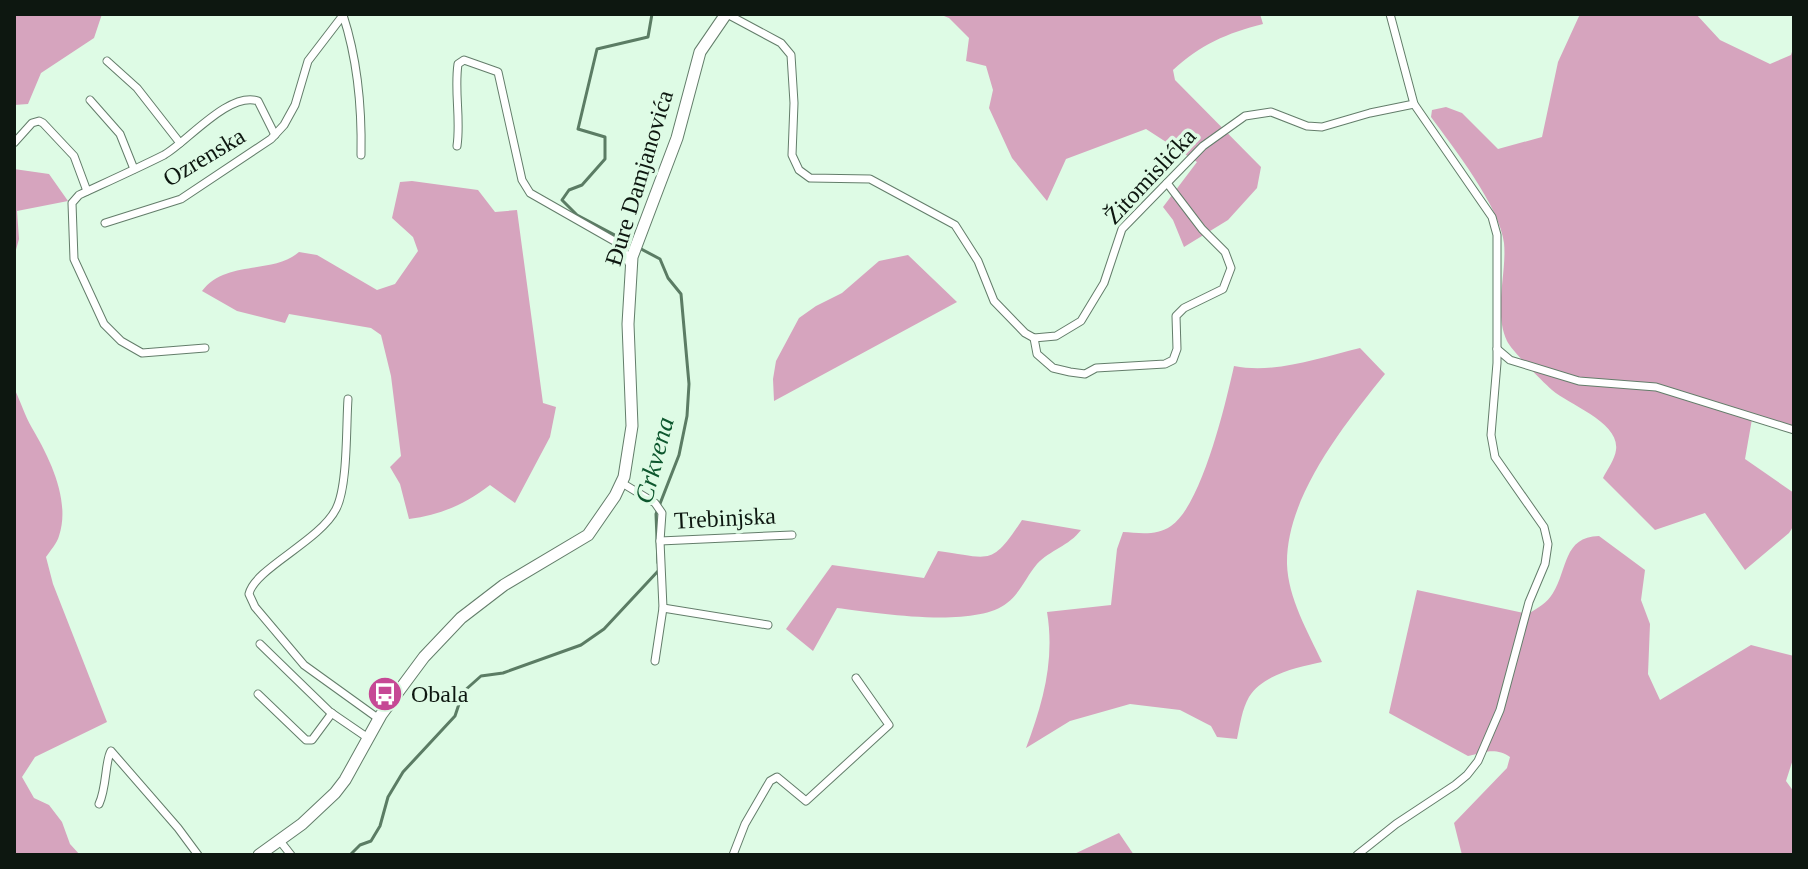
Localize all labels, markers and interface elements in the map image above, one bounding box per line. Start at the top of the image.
street label: Đure Damjanovića [600,87,678,269]
street label: Ozrenska [158,122,250,191]
street label: Žitomislićka [1099,123,1201,229]
water label: Crkvena [629,414,680,506]
street label: Trebinjska [673,502,777,534]
bus stop icon: Obala [366,675,404,713]
place label: Obala [411,681,469,707]

